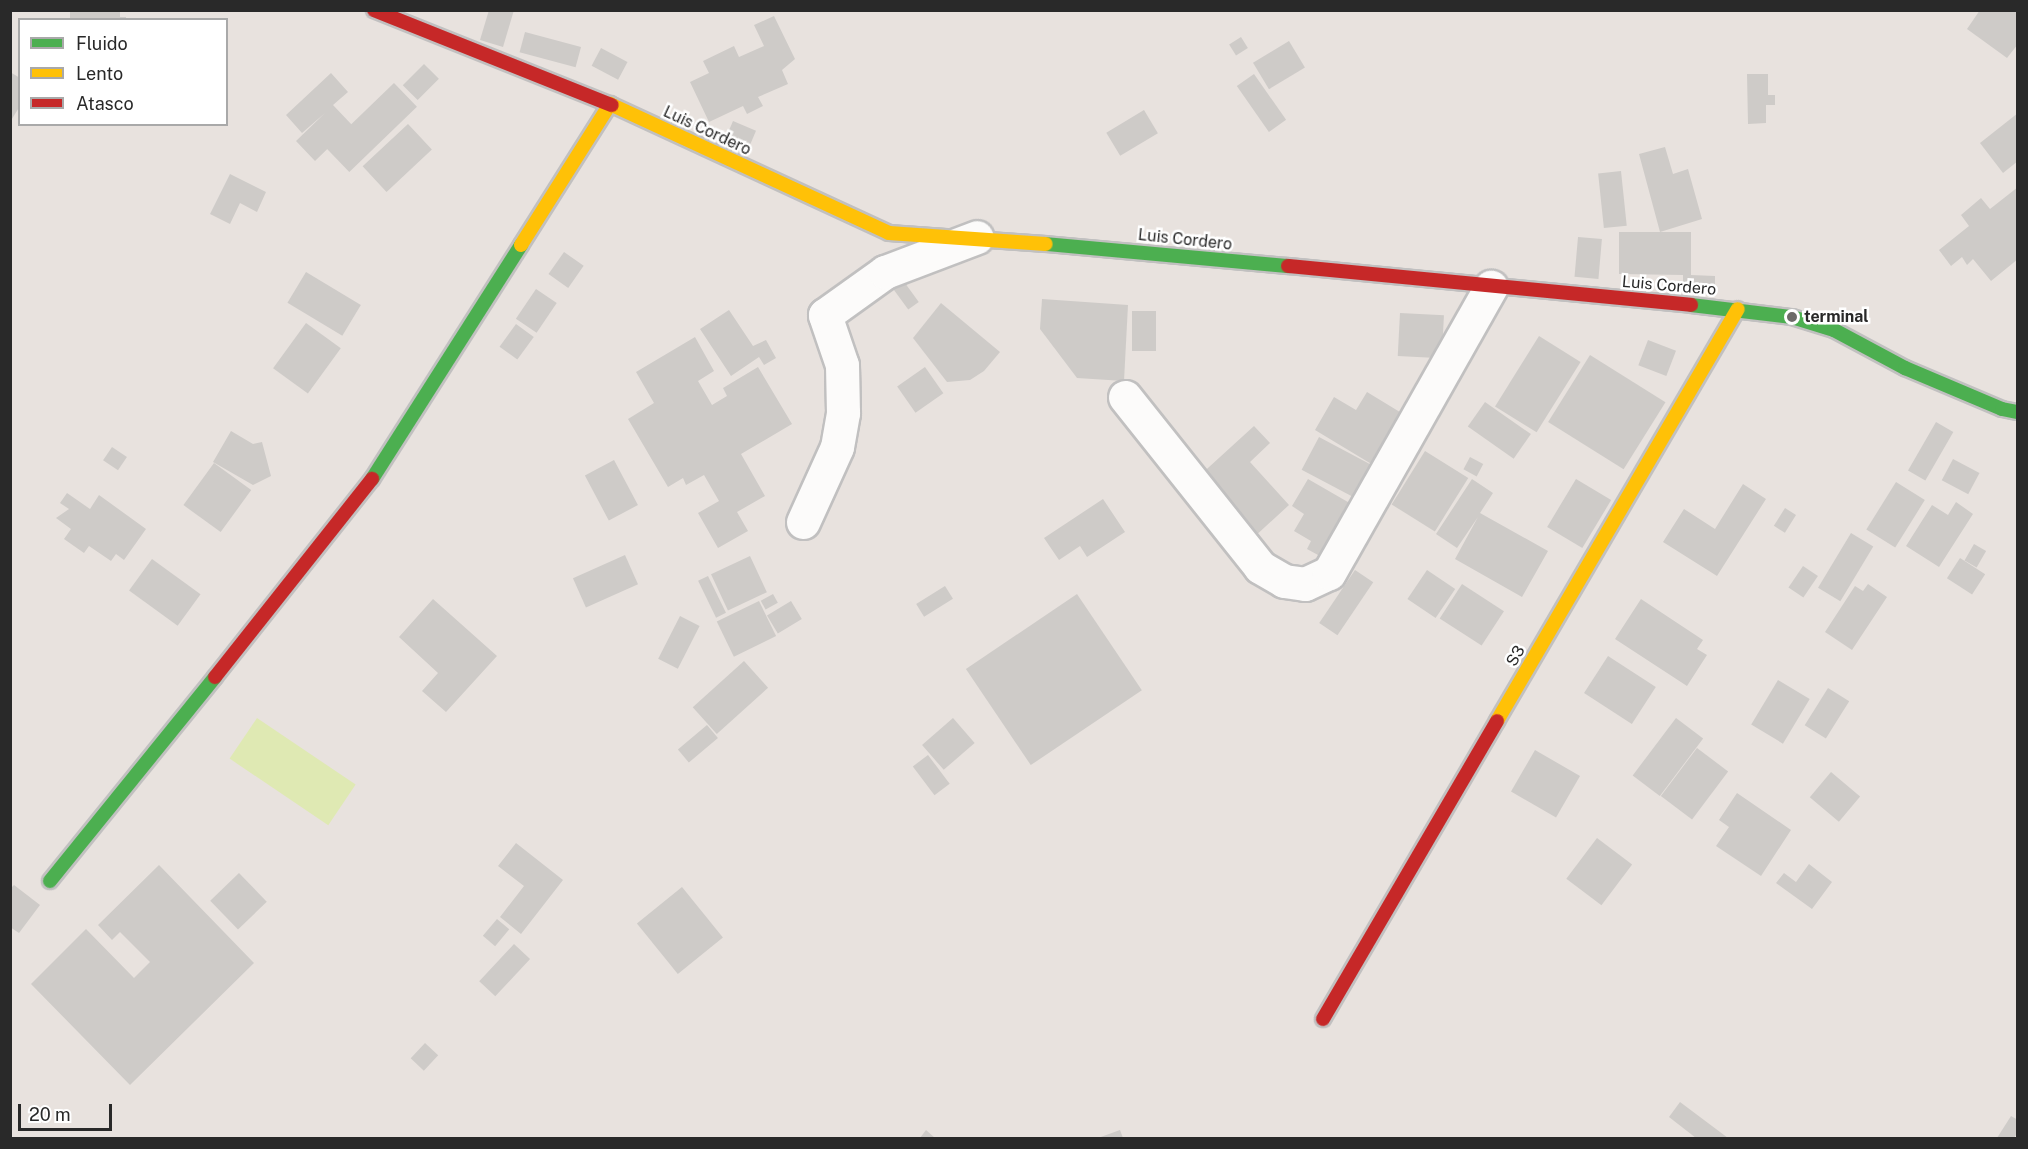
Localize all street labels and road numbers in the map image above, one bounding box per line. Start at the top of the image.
street label: Luis Cordero [660,102,754,160]
street label: Luis Cordero [1137,226,1233,254]
street label: Luis Cordero [1621,272,1717,300]
street label: S3 [1502,642,1530,670]

